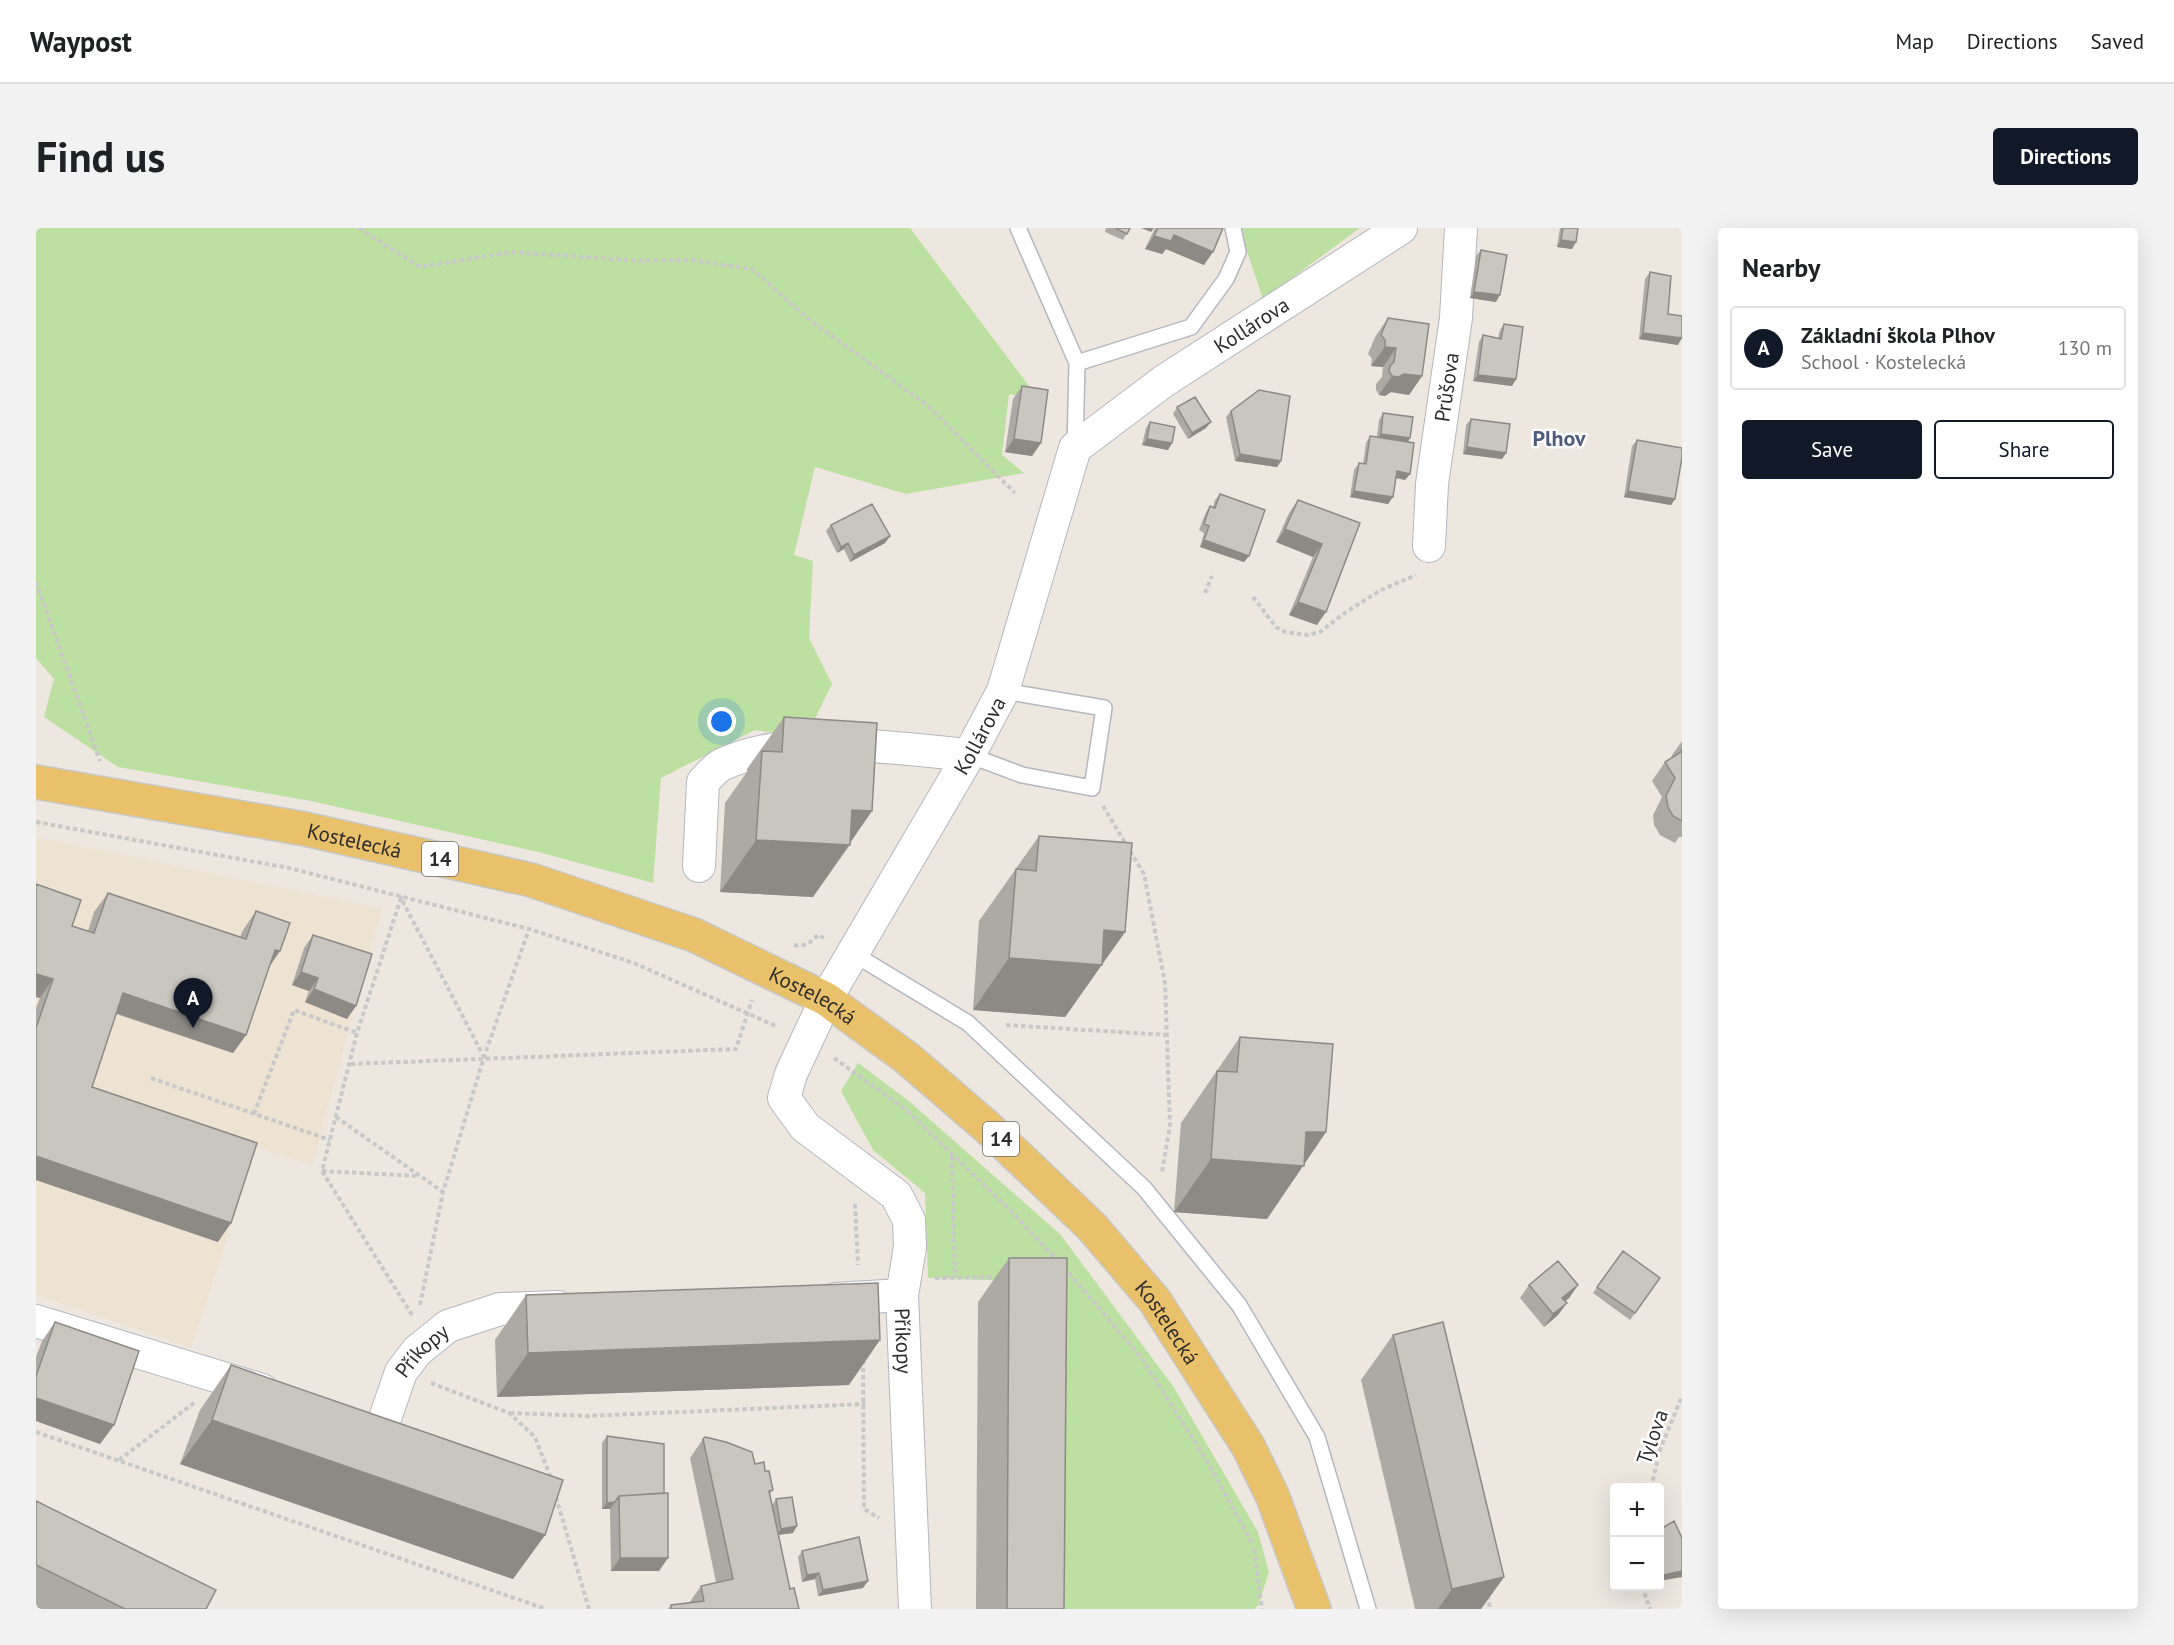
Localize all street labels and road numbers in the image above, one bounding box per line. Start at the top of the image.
street label: Kollárova [1208,290,1294,359]
street label: Průšova [1428,351,1464,424]
street label: Kollárova [947,692,1011,779]
street label: Kostelecká [305,816,404,864]
road number: 14 [422,842,458,876]
street label: Kostelecká [765,960,862,1030]
road number: 14 [983,1122,1019,1156]
street label: Kostelecká [1129,1274,1205,1369]
street label: Příkopy [889,1307,919,1374]
street label: Příkopy [388,1318,454,1383]
street label: Tylova [1630,1406,1674,1468]

